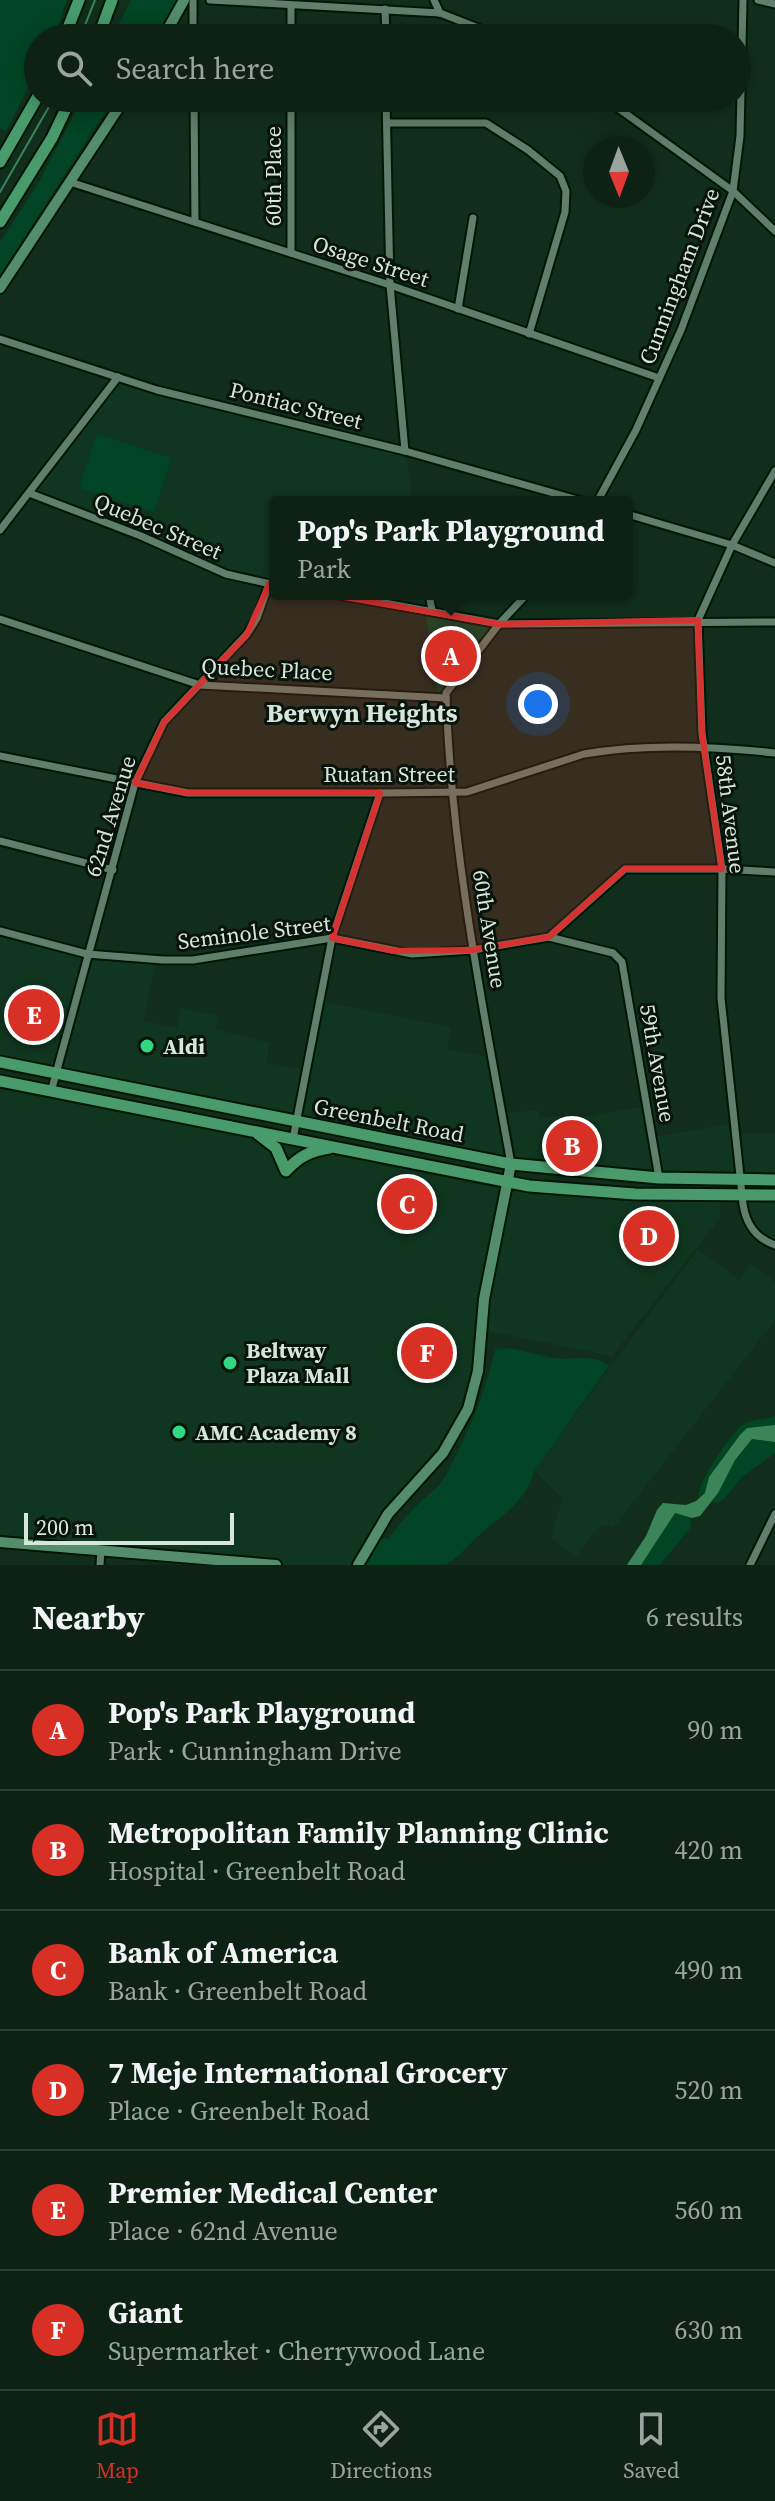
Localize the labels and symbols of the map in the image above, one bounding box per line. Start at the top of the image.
street label: 60th Place [258,126,288,226]
north arrow [583,136,655,208]
street label: Cunningham Drive [632,184,726,368]
street label: Osage Street [309,228,434,294]
street label: Pontiac Street [227,374,366,436]
street label: Quebec Street [90,486,227,567]
pin: A [425,626,477,686]
street label: Quebec Place [201,651,333,687]
your location [518,684,558,724]
district label: Berwyn Heights [266,695,458,731]
street label: 62nd Avenue [77,752,143,880]
street label: 58th Avenue [709,753,753,875]
street label: Ruatan Street [323,759,456,789]
street label: 60th Avenue [466,868,514,990]
street label: Seminole Street [176,908,333,956]
pin: E [8,985,60,1045]
street label: 59th Avenue [633,1001,683,1125]
place label: Aldi [163,1031,205,1061]
marker: Aldi [138,1037,156,1055]
street label: Greenbelt Road [311,1091,467,1149]
pin: B [546,1116,598,1176]
pin: C [381,1174,433,1234]
pin: D [623,1206,675,1266]
pin: F [401,1323,453,1383]
place label: Beltway Plaza Mall [246,1335,350,1390]
marker: Beltway Plaza Mall [221,1354,239,1372]
place label: AMC Academy 8 [195,1417,357,1447]
marker: AMC Academy 8 [170,1423,188,1441]
scale bar [24,1509,234,1545]

